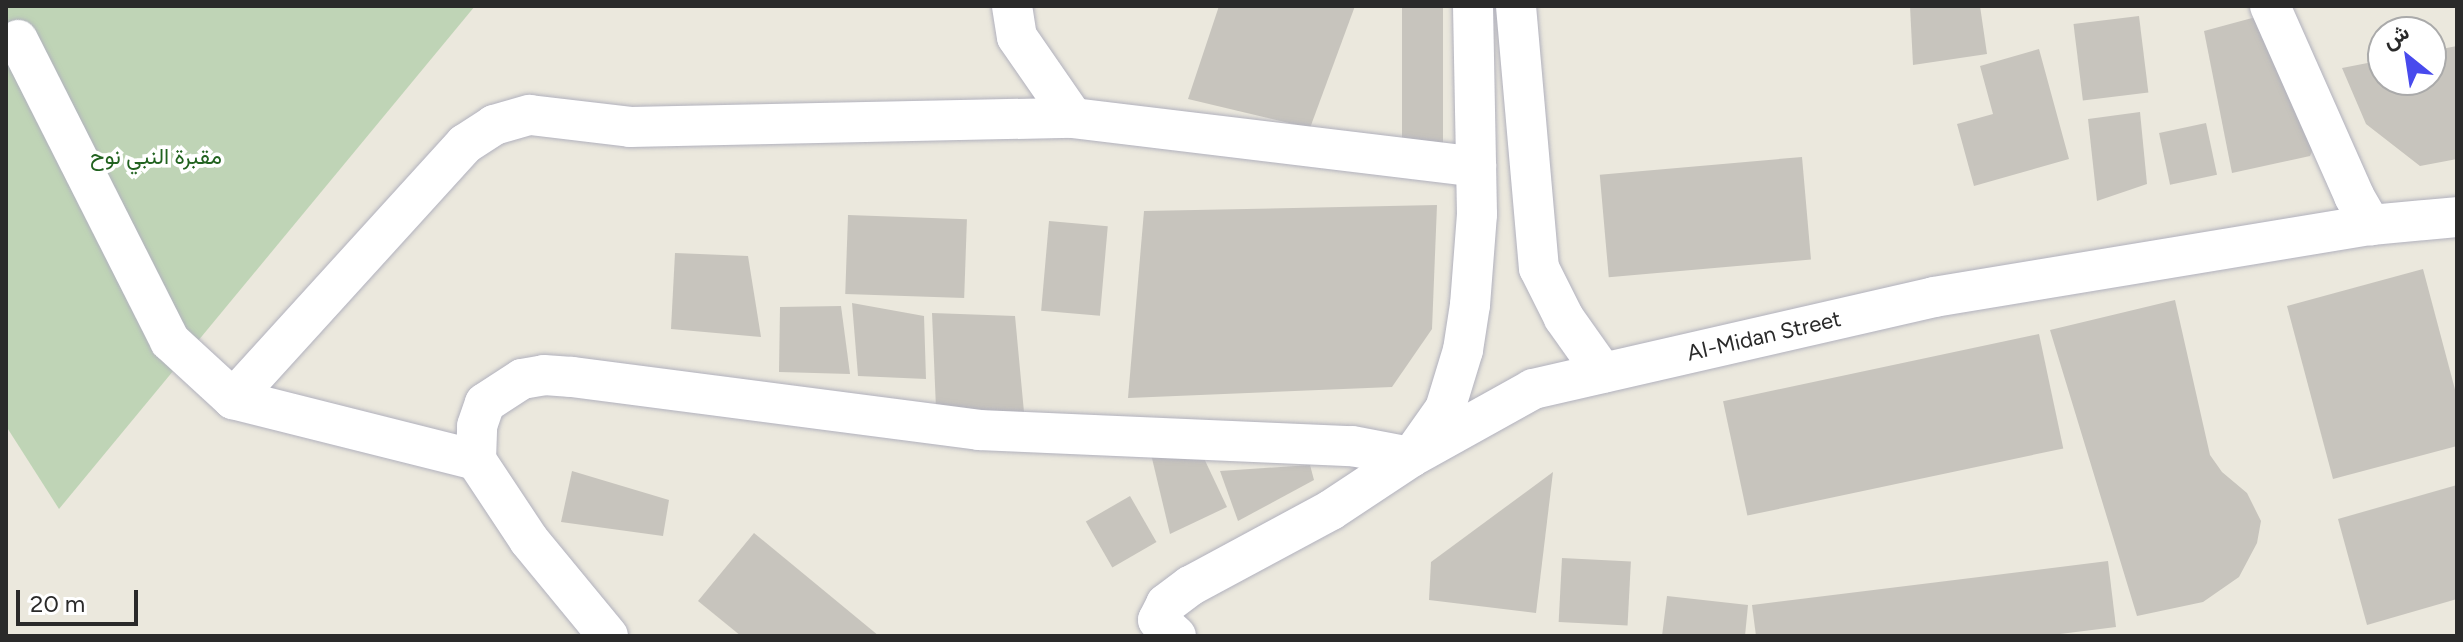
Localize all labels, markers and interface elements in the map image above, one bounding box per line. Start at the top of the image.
north arrow [2367,16,2447,96]
text: ش [2378,18,2414,55]
park label: مقبرة النبي نوح [90,144,222,170]
street label: AI-Midan Street [1684,305,1844,367]
scale bar [20,574,142,624]
text: 20 m [30,589,85,618]

